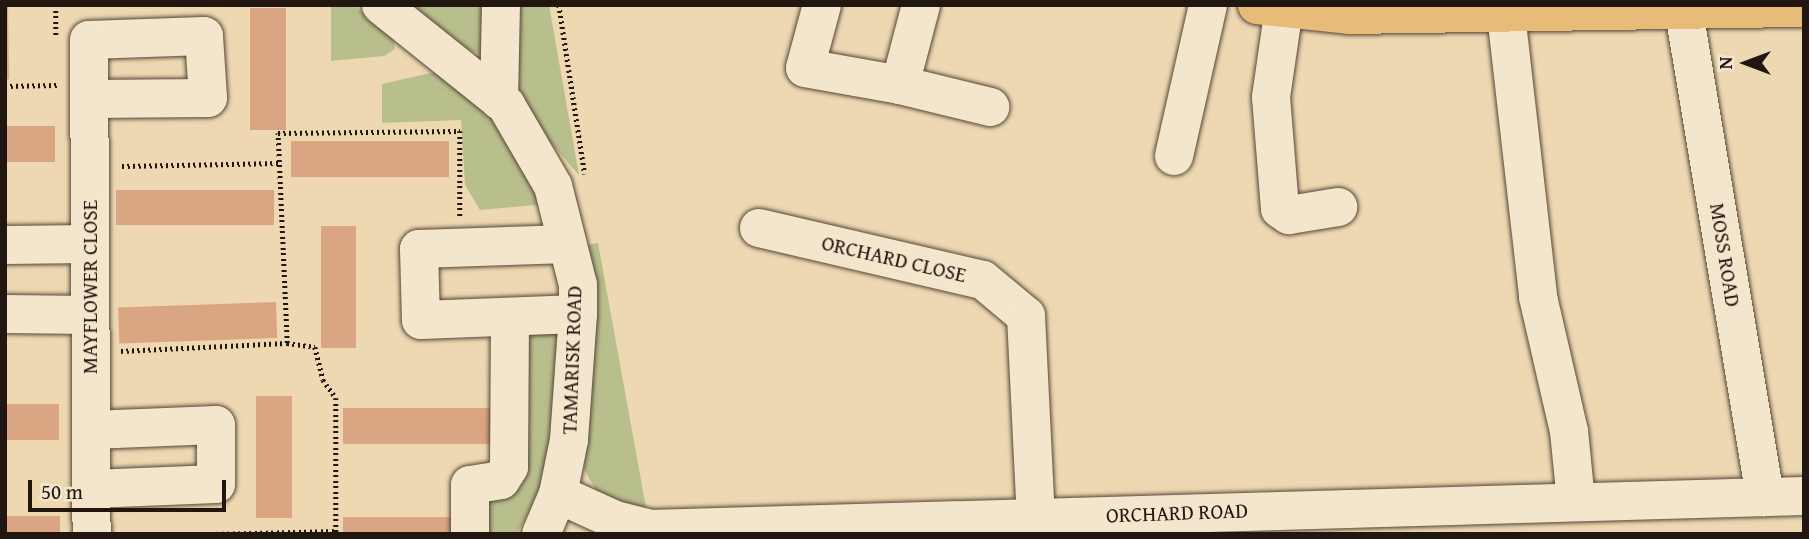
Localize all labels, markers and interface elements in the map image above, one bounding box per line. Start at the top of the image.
north arrow [1711,28,1781,98]
text: N [1711,57,1739,69]
street label: MAYFLOWER CLOSE [77,200,103,374]
street label: MOSS ROAD [1704,201,1746,309]
street label: ORCHARD CLOSE [819,230,969,288]
street label: TAMARISK ROAD [557,285,587,435]
scale bar [32,466,229,510]
text: 50 m [41,476,83,507]
street label: ORCHARD ROAD [1106,498,1248,528]

